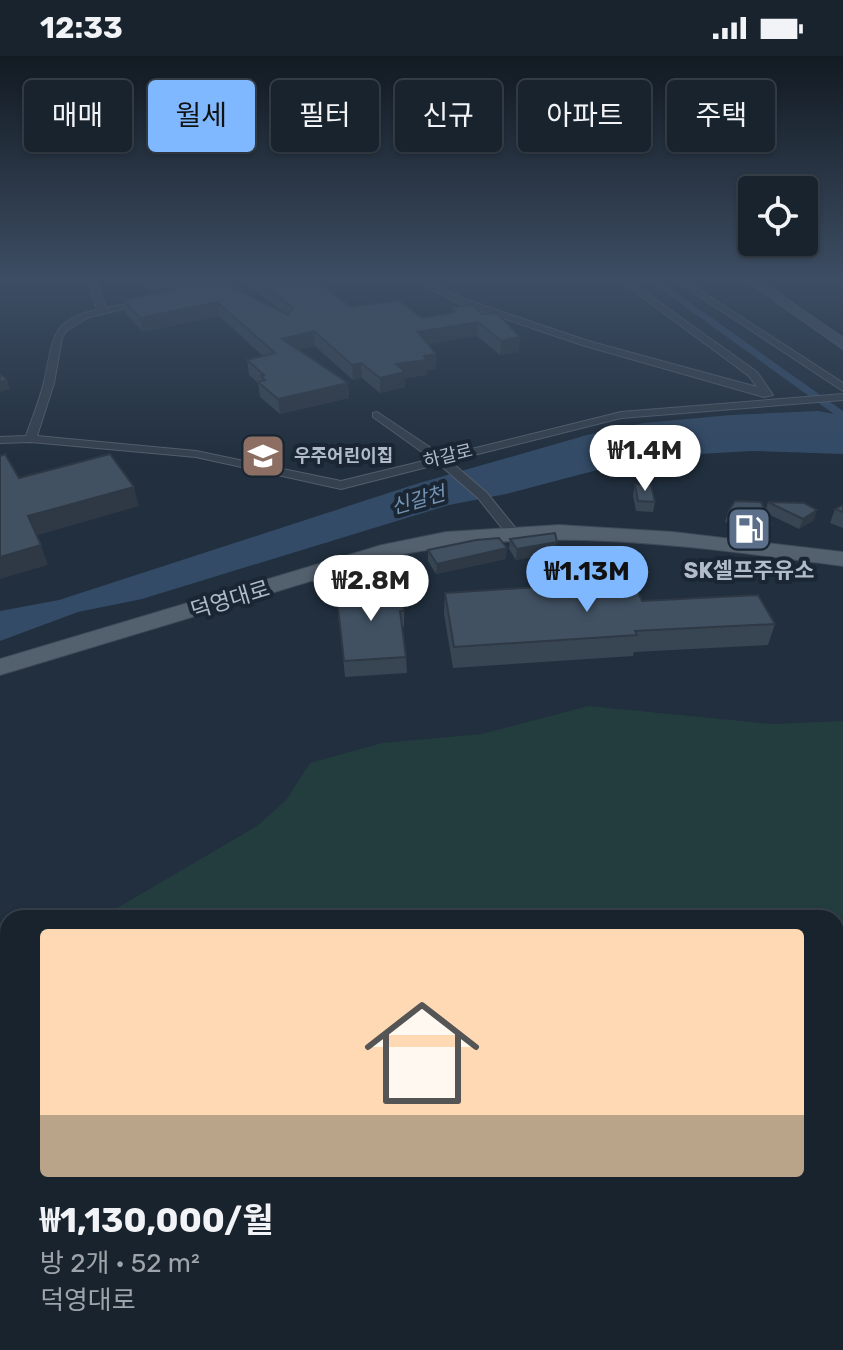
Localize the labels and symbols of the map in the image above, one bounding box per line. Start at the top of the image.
pin: ₩1.4M [589,425,701,493]
school or university icon: 우주어린이집 [239,432,287,480]
street label: 하갈로 [421,439,475,473]
place label: 우주어린이집 [294,445,393,467]
water label: 신갈천 [388,480,450,519]
fuel station icon: SK셀프주유소 [725,505,773,553]
pin: ₩1.13M [522,546,652,614]
pin: ₩2.8M [315,555,427,623]
place label: SK셀프주유소 [684,557,814,584]
street label: 덕영대로 [187,575,273,624]

